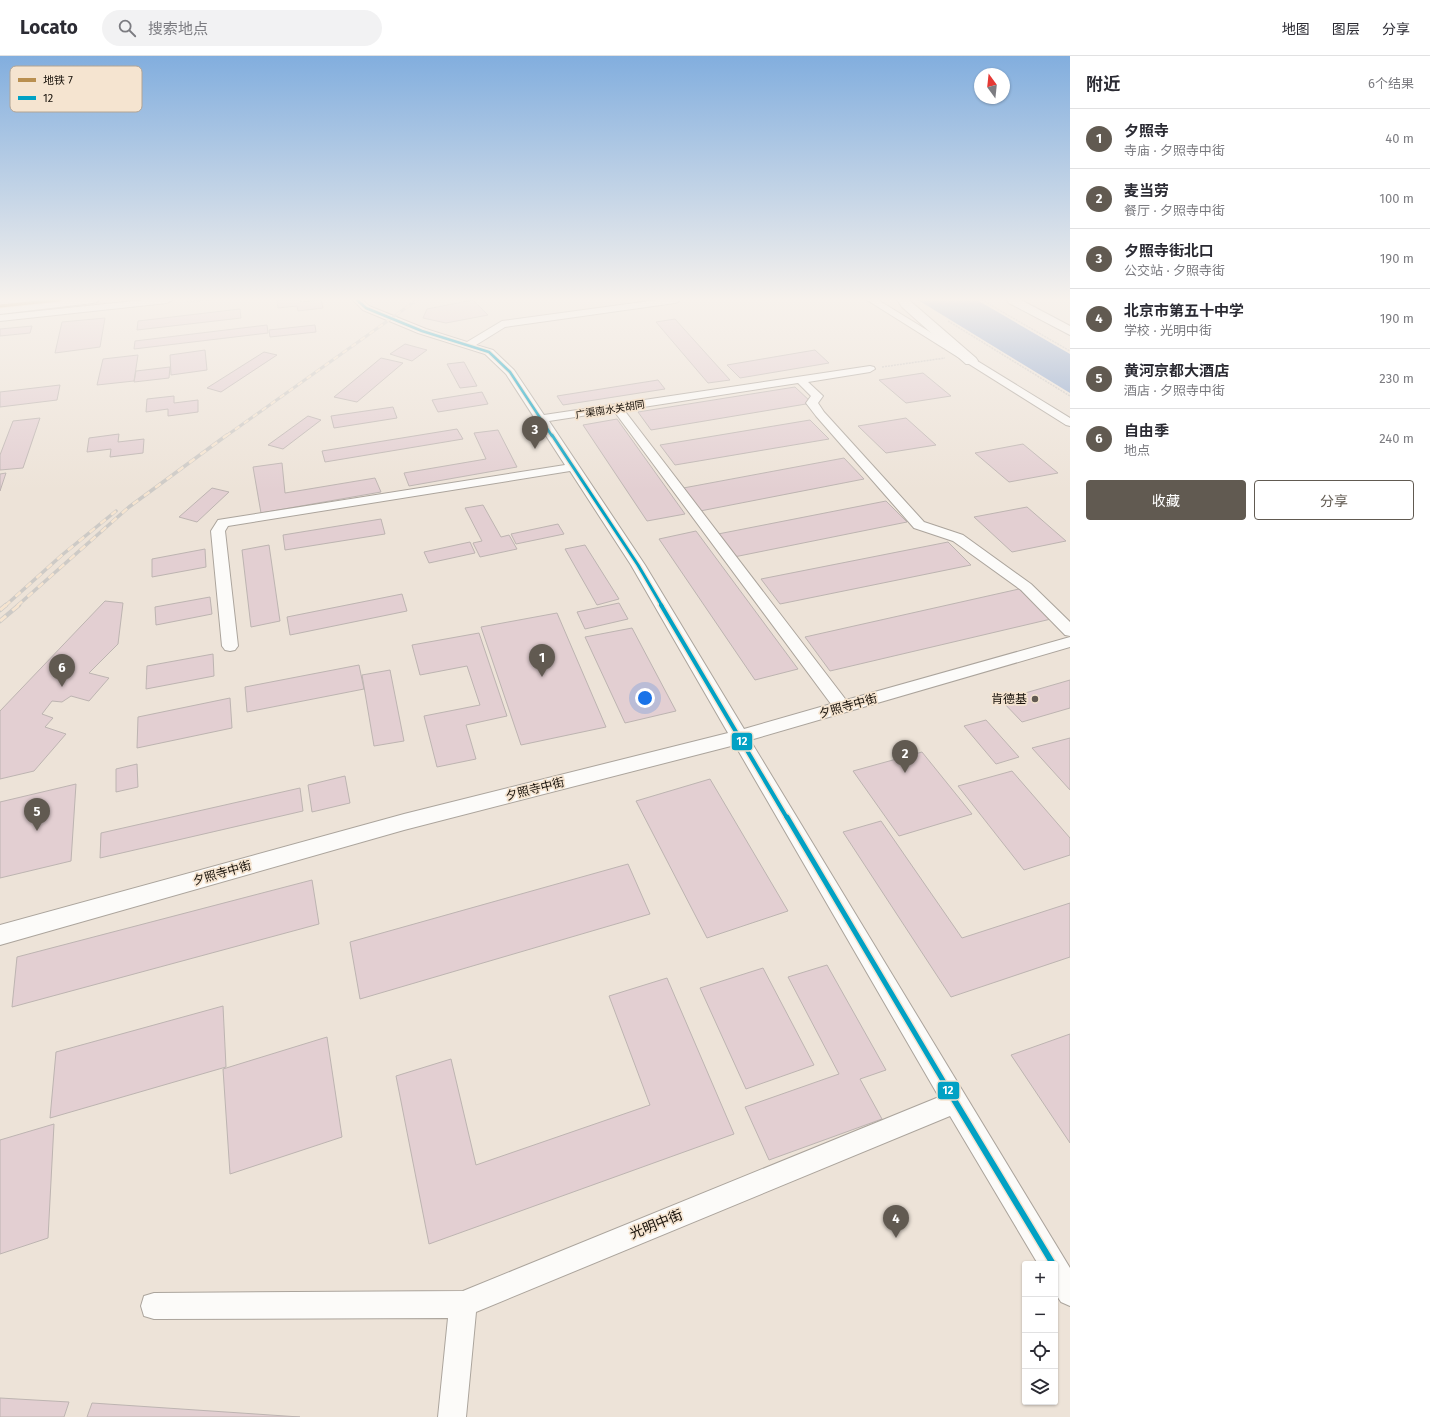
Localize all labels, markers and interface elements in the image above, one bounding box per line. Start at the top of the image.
search box [102,10,382,46]
text: Locato [20,16,78,39]
icon: search [116,17,138,39]
text: 搜索地点 [148,20,208,38]
text: 地图 [1282,21,1310,38]
text: 图层 [1332,21,1360,38]
text: 分享 [1382,21,1410,38]
legend [10,66,142,112]
north arrow [974,68,1010,104]
text: 地铁 7 [43,74,73,87]
text: 附近 [1086,74,1120,95]
text: 6个结果 [1368,76,1414,91]
text: 12 [43,92,53,105]
text: 夕照寺 [1124,122,1169,140]
text: 1 [1096,131,1102,146]
text: 40 m [1385,131,1414,146]
text: 寺庙 · 夕照寺中街 [1124,143,1225,158]
text: 麦当劳 [1124,182,1169,200]
text: 2 [1096,191,1102,206]
text: 100 m [1379,191,1414,206]
text: 餐厅 · 夕照寺中街 [1124,203,1225,218]
text: 夕照寺街北口 [1124,242,1214,260]
text: 3 [1096,251,1102,266]
text: 190 m [1380,251,1414,266]
text: 公交站 · 夕照寺街 [1124,263,1225,278]
text: 北京市第五十中学 [1124,302,1244,320]
text: 4 [1095,311,1103,326]
text: 190 m [1380,311,1414,326]
text: 学校 · 光明中街 [1124,323,1212,338]
text: 黄河京都大酒店 [1124,362,1229,380]
text: 5 [1096,371,1102,386]
text: 230 m [1379,371,1414,386]
text: 酒店 · 夕照寺中街 [1124,383,1225,398]
street label: 广渠南水关胡同 [575,399,646,421]
pin: 3 [522,416,548,449]
text: 自由季 [1124,422,1169,440]
text: 6 [1095,431,1103,446]
text: 240 m [1379,431,1414,446]
text: 地点 [1124,443,1150,458]
button: 收藏 [1086,480,1246,520]
button: 分享 [1254,480,1414,520]
pin: 1 [529,644,555,677]
pin: 6 [49,654,75,687]
your location [635,688,655,708]
street label: 夕照寺中街 [817,691,879,721]
place label: 肯德基 [991,692,1027,706]
marker: 肯德基 [1030,694,1040,704]
line badge: 12 [731,732,753,751]
text: 12 [737,735,748,748]
pin: 2 [892,740,918,773]
street label: 夕照寺中街 [504,775,566,803]
pin: 5 [24,798,50,831]
street label: 夕照寺中街 [191,858,253,888]
line badge: 12 [937,1081,960,1100]
text: 12 [943,1084,954,1097]
pin: 4 [883,1205,909,1238]
street label: 光明中街 [627,1206,685,1243]
map controls [1022,1261,1058,1405]
button: + [1022,1261,1058,1297]
button: − [1022,1297,1058,1333]
button: locate [1022,1333,1058,1369]
button: layers [1022,1369,1058,1405]

